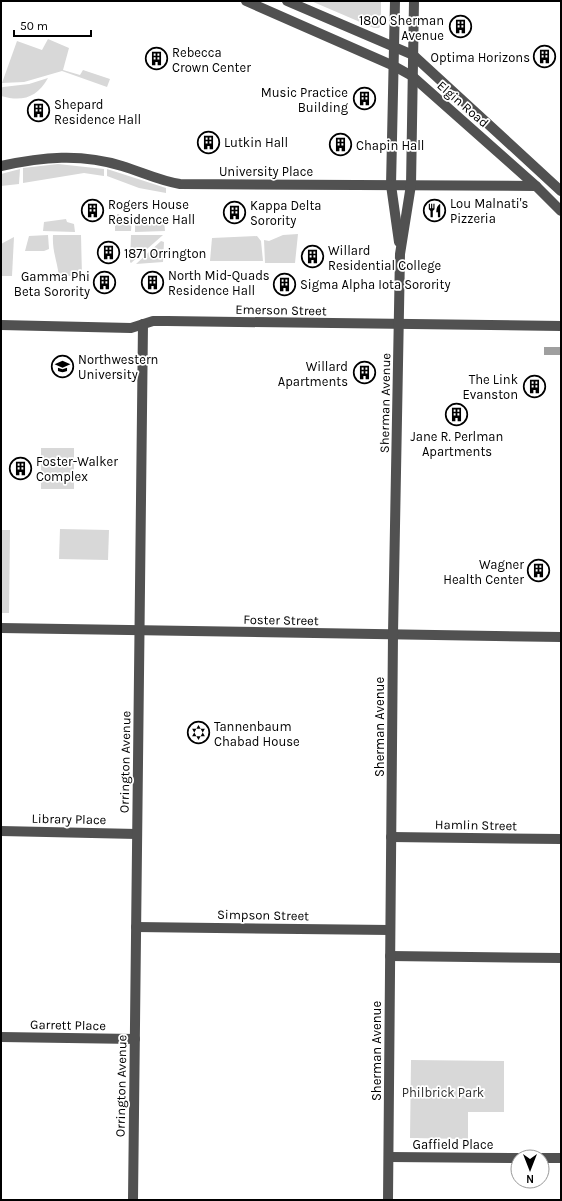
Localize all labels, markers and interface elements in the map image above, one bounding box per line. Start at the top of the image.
scale bar [14,12,91,38]
place label: 1800 Sherman Avenue [359,13,444,43]
building icon: 1800 Sherman Avenue [447,14,473,40]
text: 50 m [20,19,48,33]
building icon: Optima Horizons [532,44,558,70]
place label: Rebecca Crown Center [172,45,251,75]
building icon: Rebecca Crown Center [143,46,169,72]
place label: Optima Horizons [431,50,530,65]
street label: Elgin Road [434,78,492,130]
place label: Music Practice Building [261,85,349,115]
building icon: Music Practice Building [351,86,377,112]
place label: Shepard Residence Hall [54,97,141,127]
building icon: Shepard Residence Hall [25,98,51,124]
building icon: Lutkin Hall [195,129,221,155]
building icon: Chapin Hall [328,132,354,158]
place label: Lutkin Hall [224,135,288,150]
place label: Chapin Hall [356,138,425,153]
street label: University Place [219,164,313,179]
place label: Lou Malnati's Pizzeria [450,196,528,226]
place label: Rogers House Residence Hall [108,197,195,227]
restaurant icon: Lou Malnati's Pizzeria [421,197,447,223]
building icon: Rogers House Residence Hall [80,198,106,224]
place label: Kappa Delta Sorority [250,198,321,228]
building icon: Kappa Delta Sorority [222,199,248,225]
building icon: 1871 Orrington [95,240,121,266]
place label: Willard Residential College [328,243,442,273]
building icon: Willard Residential College [299,244,325,270]
place label: 1871 Orrington [124,246,206,261]
place label: North Mid-Quads Residence Hall [168,268,270,298]
place label: Gamma Phi Beta Sorority [14,269,90,299]
building icon: North Mid-Quads Residence Hall [139,269,165,295]
building icon: Gamma Phi Beta Sorority [92,270,118,296]
building icon: Sigma Alpha Iota Sorority [271,271,297,297]
place label: Sigma Alpha Iota Sorority [300,277,450,292]
street label: Emerson Street [235,302,327,318]
place label: Northwestern University [78,352,158,382]
school or university icon: Northwestern University [50,353,76,379]
street label: Sherman Avenue [377,353,393,453]
place label: Willard Apartments [278,359,348,389]
building icon: Willard Apartments [351,360,377,386]
place label: The Link Evanston [462,372,518,402]
building icon: The Link Evanston [521,373,547,399]
building icon: Jane R. Perlman Apartments [444,401,470,427]
place label: Jane R. Perlman Apartments [411,429,503,459]
place label: Foster-Walker Complex [36,454,118,484]
building icon: Foster-Walker Complex [8,455,34,481]
place label: Wagner Health Center [443,557,524,587]
building icon: Wagner Health Center [526,558,552,584]
street label: Foster Street [243,612,319,628]
street label: Sherman Avenue [372,677,387,777]
street label: Orrington Avenue [117,710,133,813]
place label: Tannenbaum Chabad House [214,719,300,749]
synagogue icon: Tannenbaum Chabad House [185,720,211,746]
street label: Library Place [32,811,107,827]
street label: Hamlin Street [435,817,517,833]
street label: Simpson Street [217,907,309,923]
street label: Sherman Avenue [369,1001,384,1101]
street label: Garrett Place [30,1017,106,1033]
street label: Orrington Avenue [113,1034,129,1137]
park label: Philbrick Park [402,1085,484,1100]
street label: Gaffield Place [413,1137,494,1152]
north arrow [510,1149,550,1189]
text: N [526,1172,534,1185]

